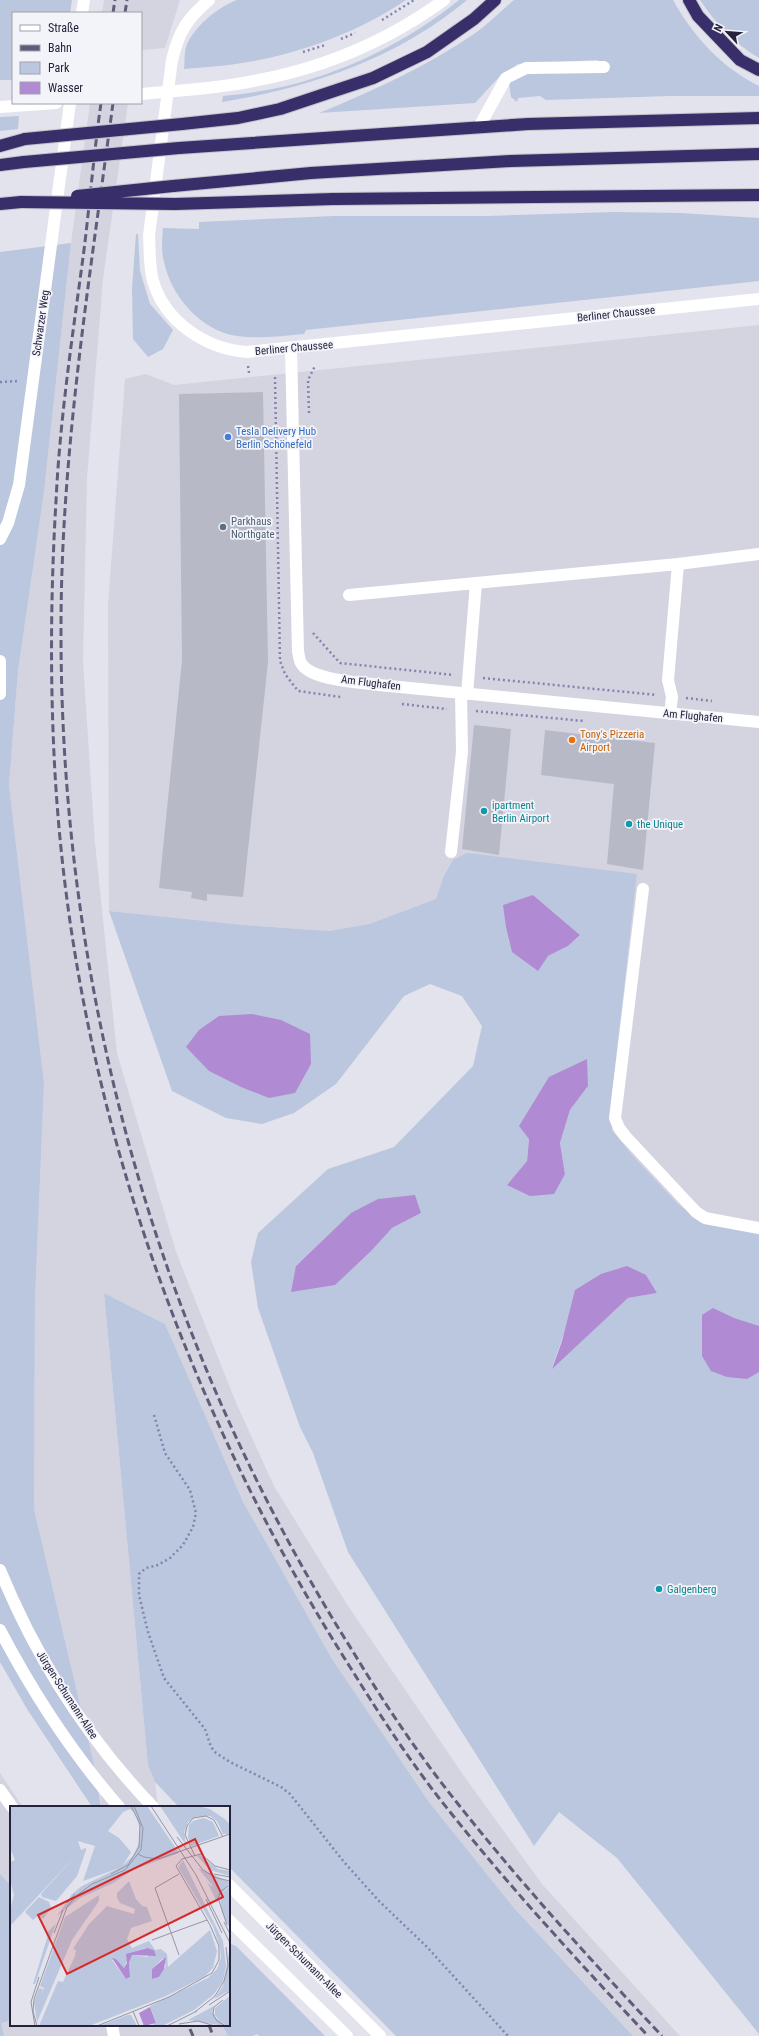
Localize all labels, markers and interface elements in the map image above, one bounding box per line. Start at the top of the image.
legend [12,12,142,104]
north arrow [707,12,747,52]
text: Straße [48,21,79,35]
text: N [711,22,726,34]
text: Bahn [48,41,72,55]
text: Park [48,61,70,75]
text: Wasser [48,81,83,95]
street label: Schwarzer Weg [30,289,52,357]
street label: Berliner Chaussee [576,303,656,325]
street label: Berliner Chaussee [254,338,334,358]
place label: Tesla Delivery Hub Berlin Schönefeld [236,425,316,451]
marker: Tesla Delivery Hub Berlin Schönefeld [223,432,233,442]
place label: Parkhaus Northgate [231,515,275,541]
marker: Parkhaus Northgate [218,522,228,532]
street label: Am Flughafen [340,673,402,693]
street label: Am Flughafen [662,707,724,725]
place label: Tony's Pizzeria Airport [580,728,644,754]
marker: Tony's Pizzeria Airport [567,735,577,745]
place label: ipartment Berlin Airport [492,799,549,825]
marker: ipartment Berlin Airport [479,806,489,816]
place label: the Unique [637,818,683,831]
marker: the Unique [624,819,634,829]
place label: Galgenberg [667,1583,716,1596]
marker: Galgenberg [654,1584,664,1594]
street label: Jürgen-Schumann-Allee [34,1648,100,1742]
inset map [10,1806,230,2026]
street label: Jürgen-Schumann-Allee [263,1919,345,2001]

